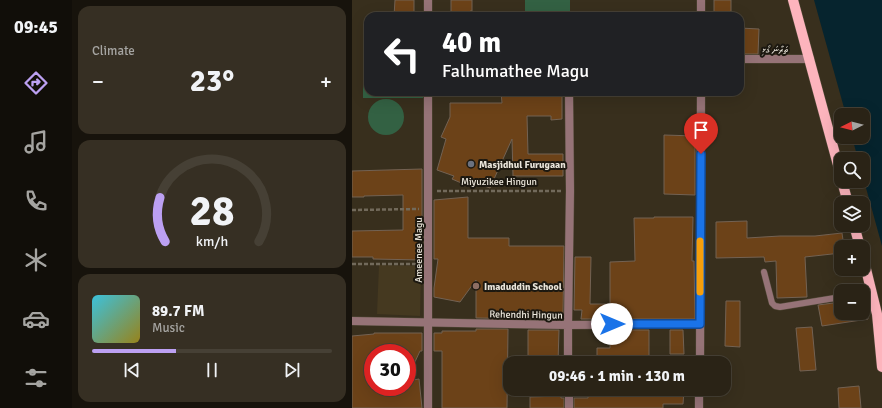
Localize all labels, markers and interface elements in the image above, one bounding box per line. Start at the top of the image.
text: 09:45 [14,16,58,38]
text: 40 m [442,26,501,60]
icon: left [376,28,428,80]
text: Climate [92,43,135,59]
street label: ތަރާނަ ގޯޅި [761,44,789,56]
text: Falhumathee Magu [442,60,589,82]
text: 23° [190,63,234,100]
text: − [92,68,104,95]
text: + [320,68,332,95]
icon: directions [22,69,50,97]
north arrow [834,108,870,144]
map controls [834,108,870,320]
pin [684,113,718,154]
icon: arrive [690,119,712,141]
icon: music [22,128,50,156]
button: search [834,152,870,188]
marker: Masjidhul Furugaan [466,159,476,169]
place label: Masjidhul Furugaan [479,159,566,171]
street label: Miyuzikee Hingun [461,176,537,188]
text: 28 [190,186,234,237]
icon: phone [22,187,50,215]
button: layers [834,196,870,232]
street label: Ameenee Magu [413,217,425,283]
text: km/h [196,233,228,250]
button: + [834,240,870,276]
icon: climate [22,246,50,274]
marker: Imaduddin School [471,281,481,291]
place label: Imaduddin School [484,281,562,293]
button: − [834,284,870,320]
text: 89.7 FM [152,302,204,320]
position arrow [591,303,633,345]
icon: car [22,305,50,333]
street label: Rehendhi Hingun [489,308,563,322]
text: Music [152,320,185,336]
speed limit sign: 30 [364,344,416,396]
icon: previous [121,359,143,381]
icon: pause [201,359,223,381]
icon: next [281,359,303,381]
icon: filters [22,364,50,392]
text: 09:46 · 1 min · 130 m [549,367,685,385]

